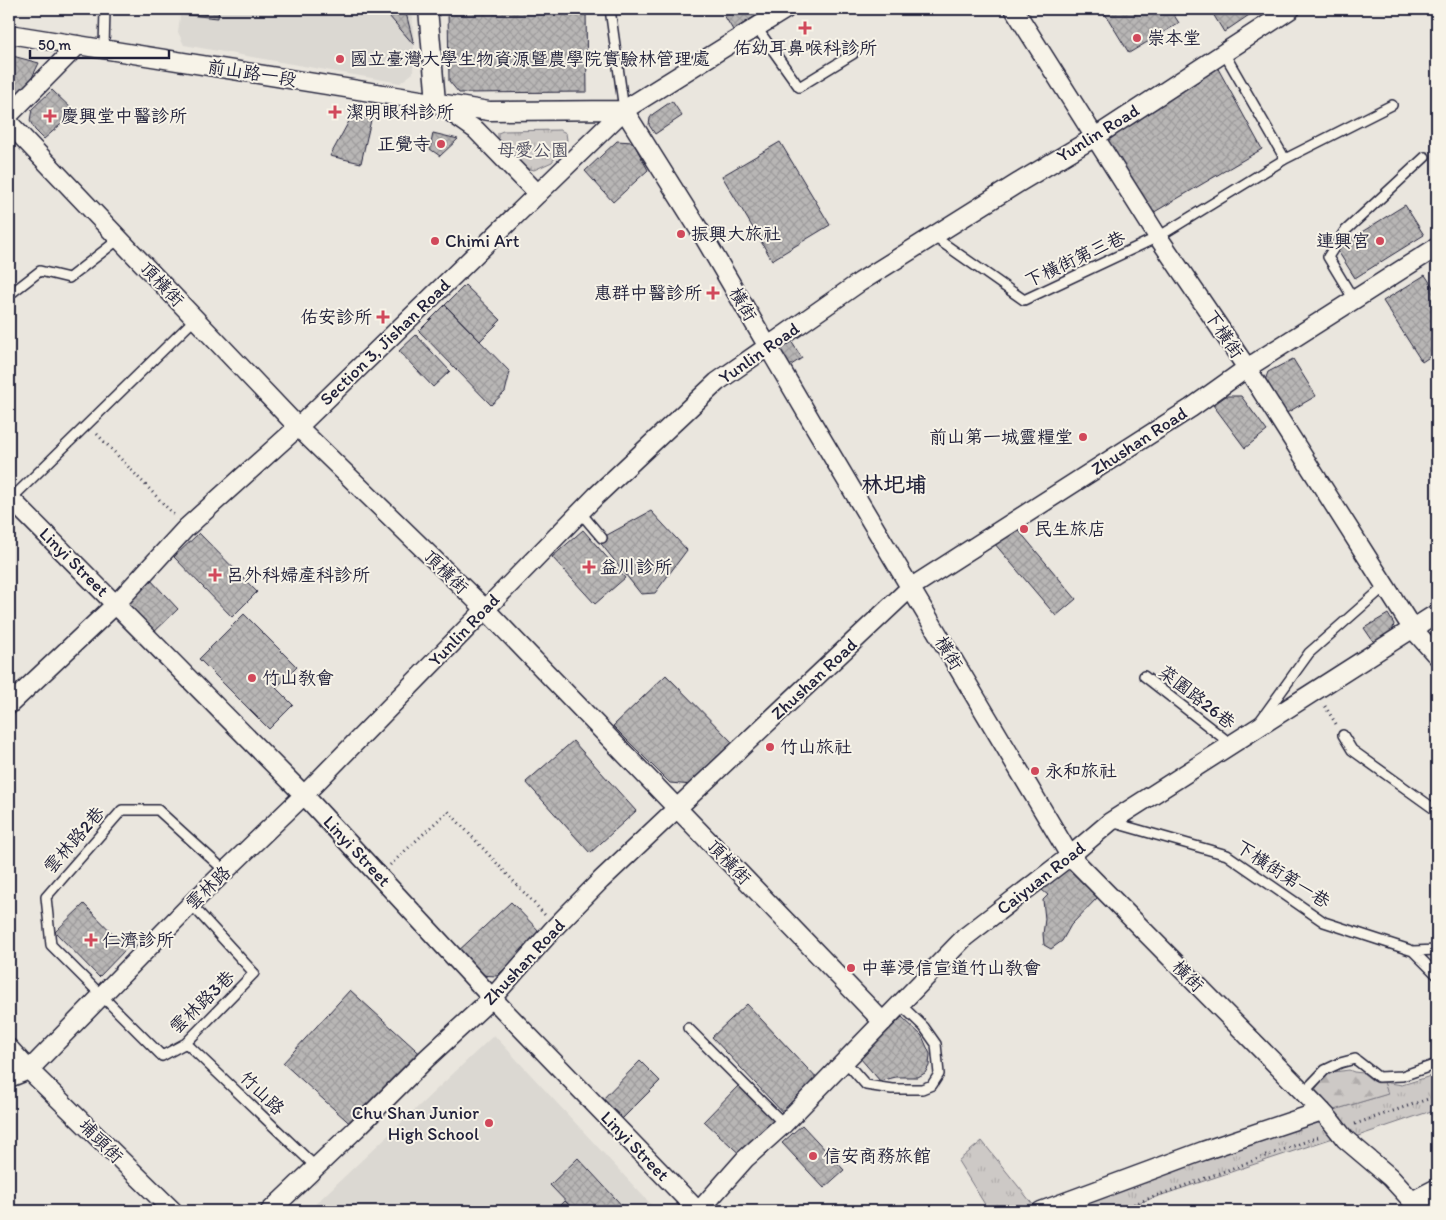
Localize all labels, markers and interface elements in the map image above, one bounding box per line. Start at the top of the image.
marker: 佑幼耳鼻喉科診所 [798,21,812,35]
place label: 崇本堂 [1147,27,1201,49]
scale bar [30,28,169,60]
marker: 崇本堂 [1131,32,1143,44]
text: 50 m [38,36,71,54]
place label: 佑幼耳鼻喉科診所 [733,37,877,59]
place label: 國立臺灣大學生物資源暨農學院實驗林管理處 [350,48,710,70]
marker: 國立臺灣大學生物資源暨農學院實驗林管理處 [334,53,346,65]
street label: 前山路一段 [206,55,298,91]
street label: Yunlin Road [1053,99,1143,167]
place label: 潔明眼科診所 [346,101,454,123]
place label: 慶興堂中醫診所 [61,105,187,127]
marker: 潔明眼科診所 [328,105,342,119]
marker: 慶興堂中醫診所 [43,109,57,123]
place label: 正覺寺 [377,133,431,155]
marker: 正覺寺 [435,138,447,150]
park label: 母愛公園 [497,139,569,161]
place label: 振興大旅社 [691,223,781,245]
street label: 下橫街第三巷 [1021,226,1129,292]
marker: 振興大旅社 [675,228,687,240]
place label: Chimi Art [445,230,520,252]
place label: 連興宮 [1316,230,1370,252]
marker: Chimi Art [429,235,441,247]
marker: 連興宮 [1374,235,1386,247]
street label: 頂橫街 [135,257,189,311]
street label: Section 3, Jishan Road [315,274,455,410]
place label: 惠群中醫診所 [594,282,702,304]
street label: 橫街 [724,283,762,325]
marker: 惠群中醫診所 [706,286,720,300]
street label: 下橫街 [1200,305,1248,363]
place label: 佑安診所 [300,306,372,328]
marker: 佑安診所 [376,310,390,324]
street label: Yunlin Road [715,317,803,389]
street label: Zhushan Road [1087,402,1191,480]
place label: 前山第一城靈糧堂 [929,426,1073,448]
marker: 前山第一城靈糧堂 [1077,431,1089,443]
district label: 林圯埔 [861,471,927,498]
place label: 民生旅店 [1034,518,1106,540]
street label: Linyi Street [35,523,113,601]
marker: 民生旅店 [1018,523,1030,535]
street label: 頂橫街 [419,545,473,599]
place label: 益川診所 [600,556,672,578]
marker: 益川診所 [582,560,596,574]
place label: 呂外科婦產科診所 [226,564,370,586]
marker: 呂外科婦產科診所 [208,568,222,582]
street label: Yunlin Road [424,589,504,671]
street label: 橫街 [930,632,968,674]
street label: Zhushan Road [766,633,862,724]
street label: 菜園路26巷 [1154,660,1240,734]
place label: 竹山教會 [262,667,334,689]
marker: 竹山教會 [246,672,258,684]
place label: 竹山旅社 [780,736,852,758]
marker: 竹山旅社 [764,741,776,753]
place label: 永和旅社 [1045,760,1117,782]
marker: 永和旅社 [1029,765,1041,777]
street label: 雲林路2巷 [39,802,109,878]
street label: Linyi Street [319,811,396,891]
street label: 頂橫街 [702,835,756,889]
street label: 下橫街第一巷 [1232,835,1334,913]
street label: Caiyuan Road [992,837,1090,919]
street label: 雲林路 [181,861,235,915]
street label: Zhushan Road [479,914,570,1010]
place label: 仁濟診所 [102,929,174,951]
marker: 仁濟診所 [84,933,98,947]
street label: 橫街 [1167,955,1209,997]
place label: 中華浸信宣道竹山教會 [861,957,1041,979]
marker: 中華浸信宣道竹山教會 [845,962,857,974]
street label: 雲林路3巷 [165,966,239,1038]
street label: 竹山路 [235,1066,289,1120]
place label: Chu Shan Junior High School [352,1102,479,1145]
street label: Linyi Street [596,1106,674,1186]
street label: 埔頭街 [74,1114,128,1168]
marker: Chu Shan Junior High School [483,1117,495,1129]
place label: 信安商務旅館 [823,1145,931,1167]
marker: 信安商務旅館 [807,1150,819,1162]

